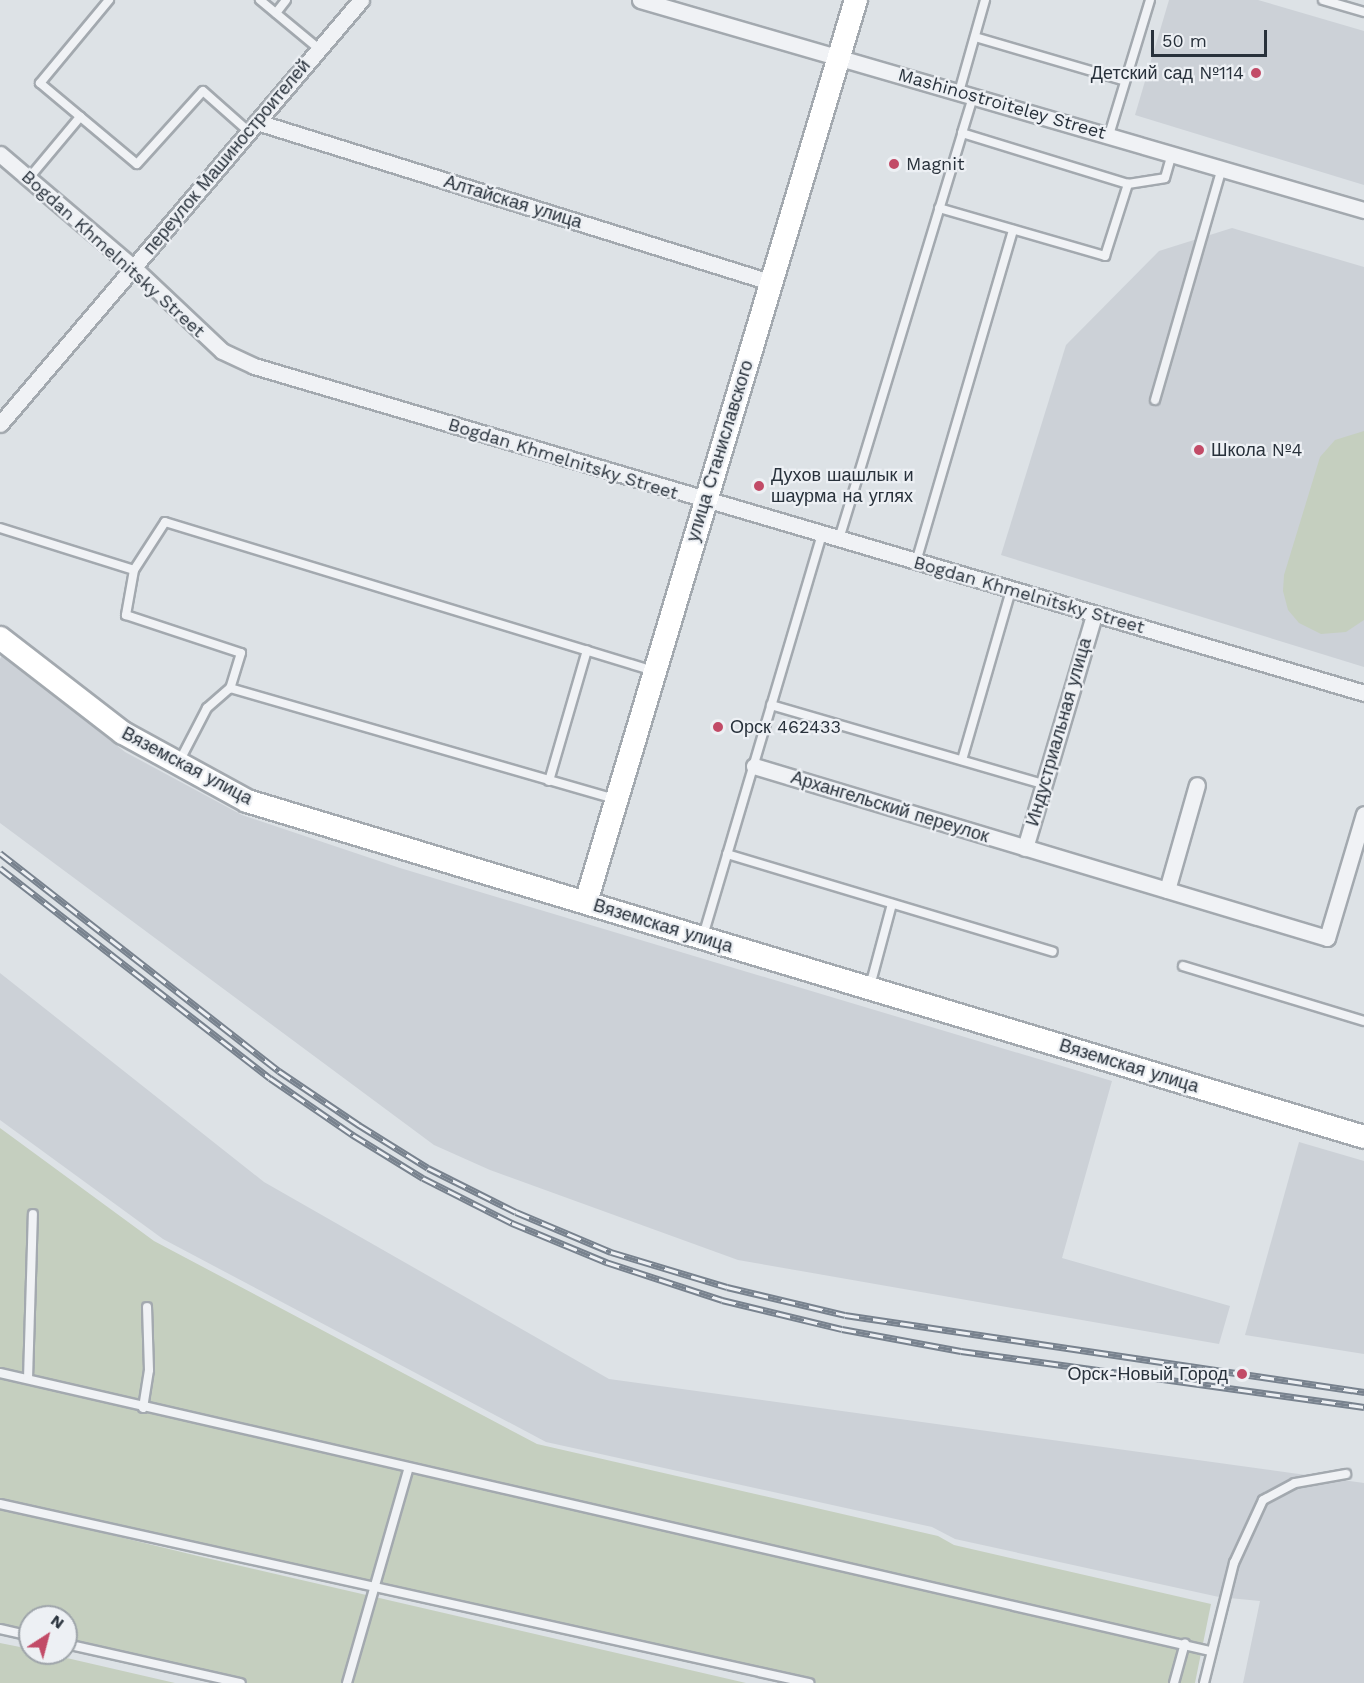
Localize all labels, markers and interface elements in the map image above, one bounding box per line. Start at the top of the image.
scale bar [1154,18,1270,56]
text: 50 m [1162,30,1207,51]
street label: переулок Машиностроителей [139,55,315,259]
place label: Детский сад №114 [1091,62,1244,84]
street label: Mashinostroiteley Street [895,64,1109,144]
marker: Детский сад №114 [1249,66,1263,80]
place label: Magnit [906,153,964,175]
marker: Magnit [887,157,901,171]
street label: Bogdan Khmelnitsky Street [17,166,209,342]
street label: Алтайская улица [441,171,585,233]
street label: улица Станиславского [682,358,758,544]
street label: Bogdan Khmelnitsky Street [445,414,681,504]
place label: Школа №4 [1211,439,1303,461]
marker: Школа №4 [1192,443,1206,457]
place label: Духов шашлык и шаурма на углях [771,465,913,508]
marker: Духов шашлык и шаурма на углях [752,479,766,493]
street label: Bogdan Khmelnitsky Street [911,552,1147,638]
street label: Индустриальная улица [1022,635,1096,829]
place label: Орск 462433 [730,716,841,738]
marker: Орск 462433 [711,720,725,734]
street label: Вяземская улица [118,723,256,809]
street label: Архангельский переулок [788,767,992,847]
street label: Вяземская улица [591,895,735,957]
street label: Вяземская улица [1057,1035,1201,1097]
place label: Орск-Новый Город [1068,1363,1228,1385]
marker: Орск-Новый Город [1233,1365,1251,1383]
north arrow [18,1605,78,1665]
text: N [47,1610,68,1633]

